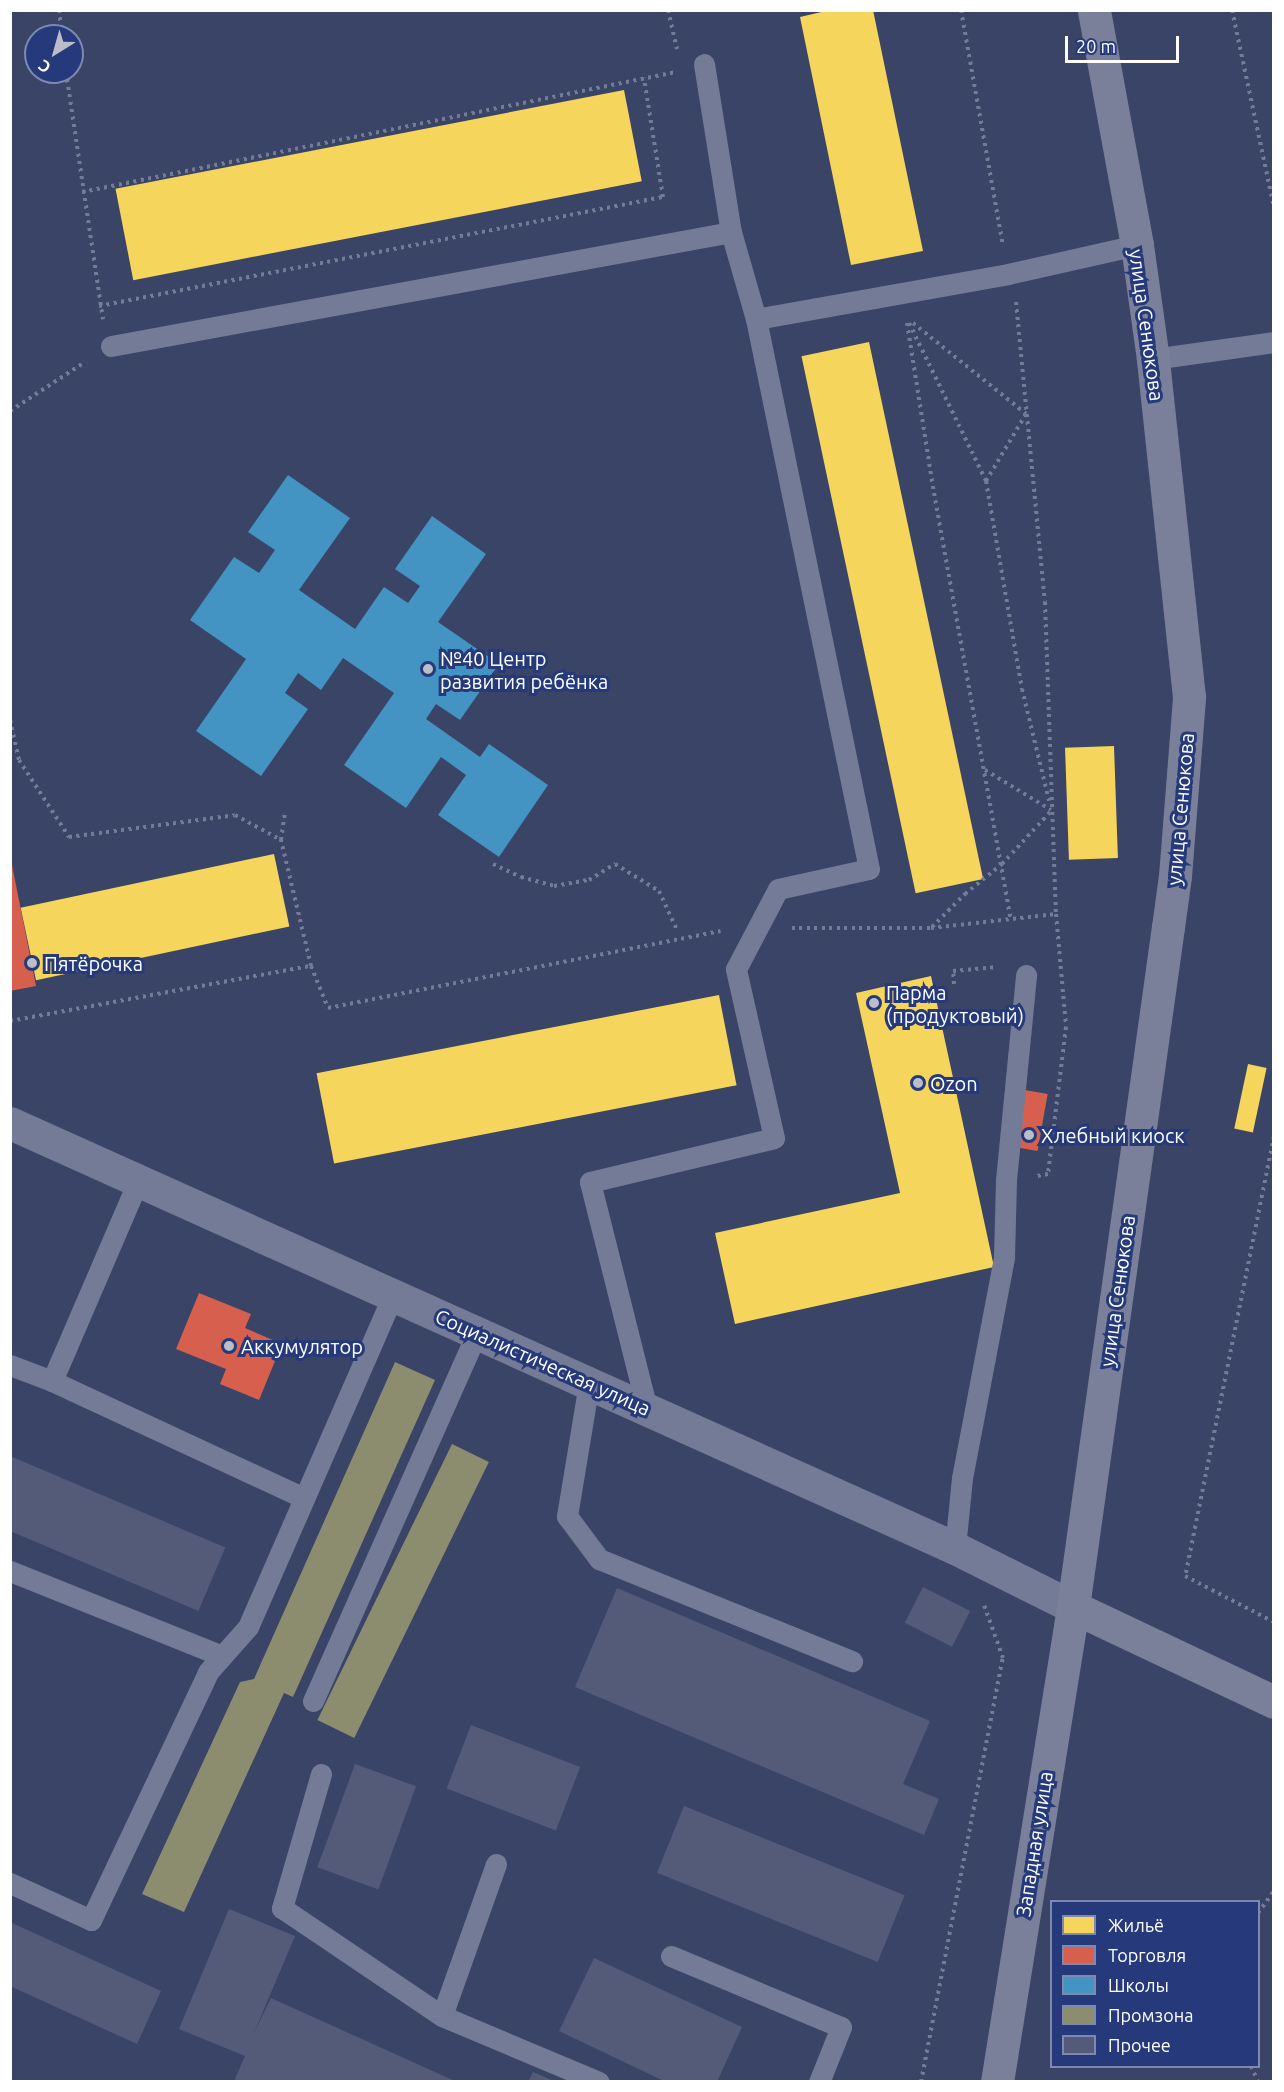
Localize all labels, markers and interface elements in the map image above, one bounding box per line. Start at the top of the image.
north arrow [24,24,84,84]
scale bar [1068,24,1182,62]
text: 20 m [1076,36,1116,56]
text: С [35,57,54,77]
street label: улица Сенюкова [1124,248,1170,402]
place label: №40 Центр развития ребёнка [440,646,608,693]
marker: №40 Центр развития ребёнка [421,662,435,676]
street label: улица Сенюкова [1161,732,1199,886]
place label: Пятёрочка [44,951,143,975]
marker: Пятёрочка [25,956,39,970]
place label: Парма (продуктовый) [886,980,1024,1027]
marker: Парма (продуктовый) [867,996,881,1010]
place label: Ozon [930,1071,978,1095]
marker: Ozon [911,1076,925,1090]
place label: Хлебный киоск [1041,1123,1185,1147]
marker: Хлебный киоск [1022,1128,1036,1142]
street label: улица Сенюкова [1094,1214,1140,1368]
street label: Социалистическая улица [432,1304,654,1420]
place label: Аккумулятор [241,1334,363,1358]
marker: Аккумулятор [222,1339,236,1353]
street label: Западная улица [1011,1770,1057,1918]
legend [1050,1900,1260,2068]
text: Жильё [1108,1915,1164,1935]
text: Торговля [1108,1945,1186,1965]
text: Школы [1108,1975,1169,1995]
text: Промзона [1108,2005,1193,2025]
text: Прочее [1108,2035,1171,2055]

